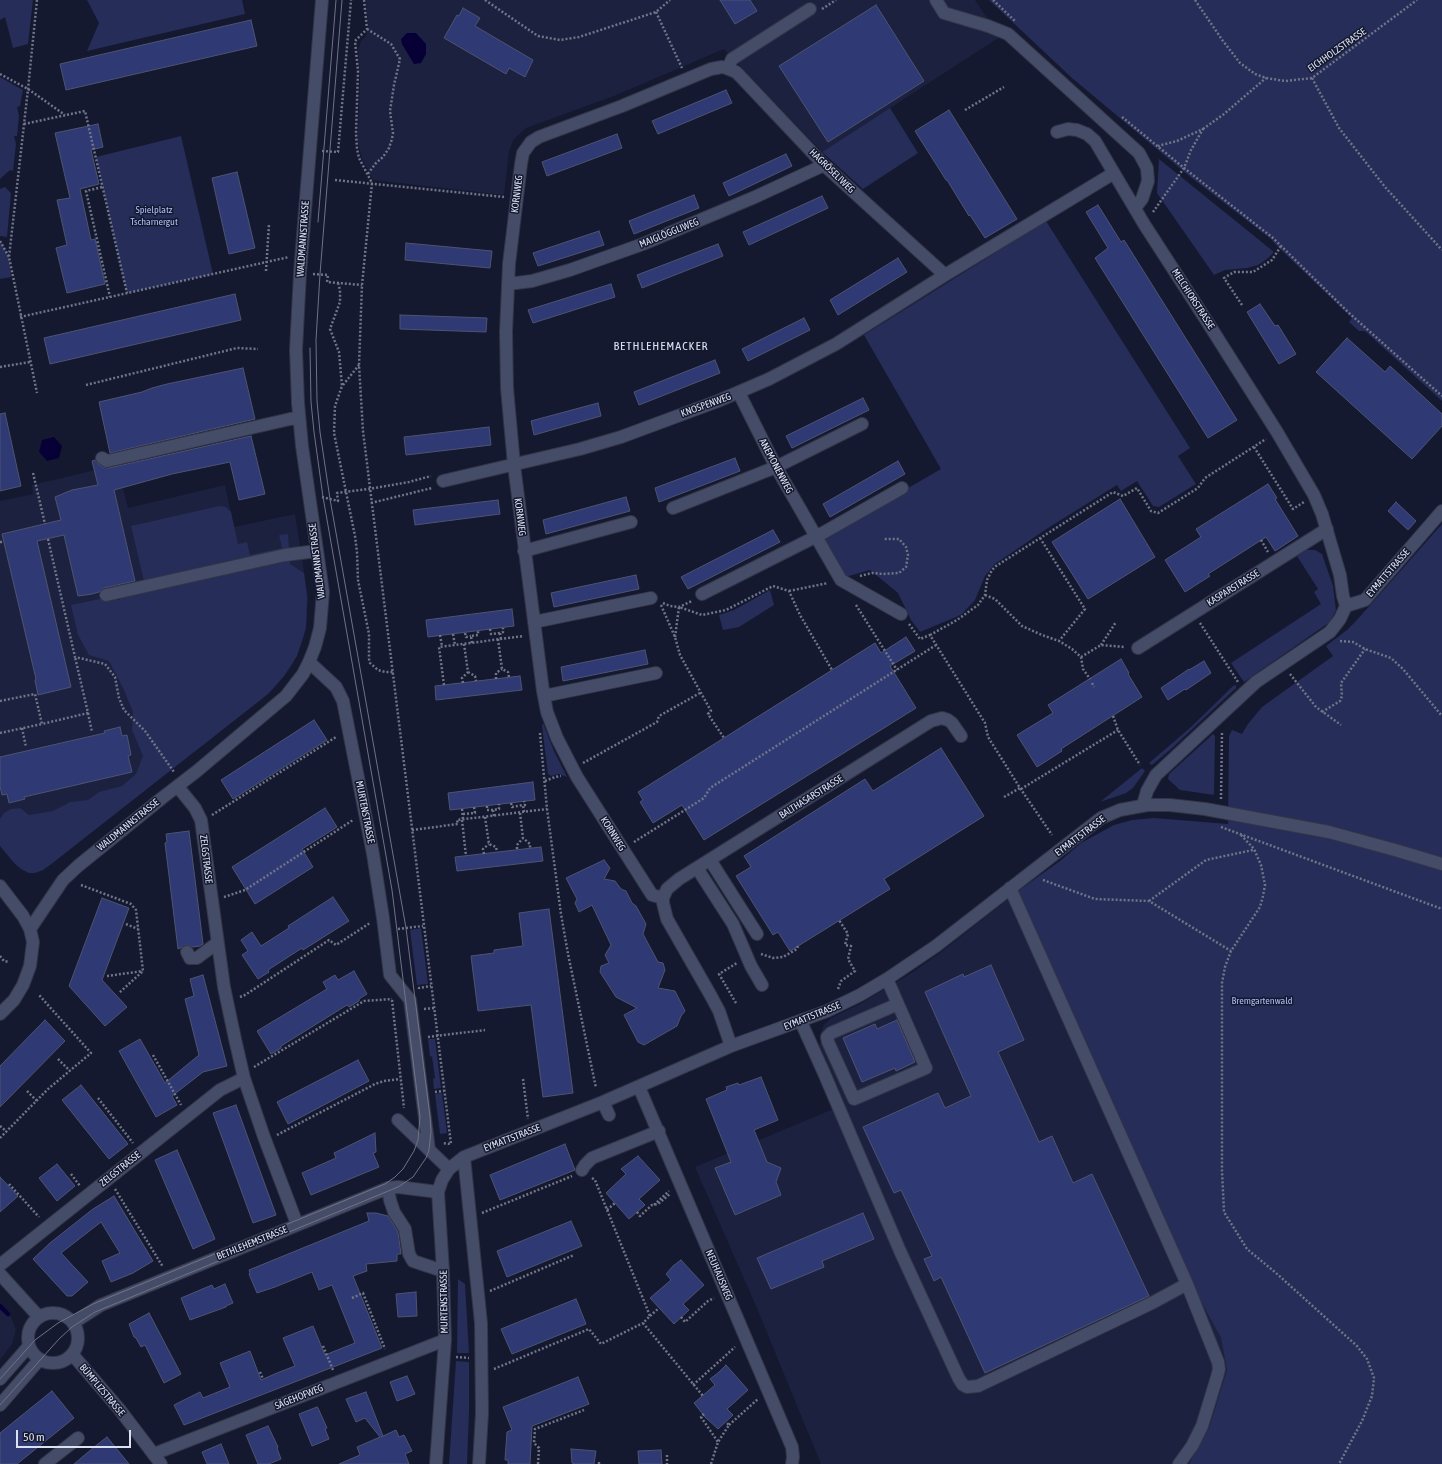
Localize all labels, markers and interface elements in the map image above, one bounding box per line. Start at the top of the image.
street label: EICHHOLZSTRASSE [1306,26,1368,74]
street label: HAGRÖSELIWEG [807,146,857,196]
street label: KORNWEG [509,174,525,214]
street label: WALDMANNSTRASSE [294,201,312,277]
park label: Spielplatz Tscharnergut [130,204,178,228]
street label: MAIGLÖGGLIWEG [638,216,700,250]
street label: MELCHIORSTRASSE [1169,267,1217,331]
district label: BETHLEHEMACKER [613,339,709,353]
street label: KNOSPENWEG [679,390,733,420]
street label: ANEMONENWEG [757,436,795,496]
street label: KORNWEG [512,497,528,537]
street label: WALDMANNSTRASSE [306,523,328,599]
street label: EYMATTSTRASSE [1364,546,1412,600]
street label: KASPARSTRASSE [1205,567,1261,609]
street label: BALTHASARSTRASSE [777,773,845,821]
street label: MURTENSTRASSE [353,780,377,844]
street label: WALDMANNSTRASSE [95,796,161,854]
street label: EYMATTSTRASSE [1052,813,1108,859]
street label: KORNWEG [598,815,628,853]
street label: ZELGSTRASSE [197,834,215,884]
park label: Bremgartenwald [1231,995,1293,1007]
street label: EYMATTSTRASSE [782,999,842,1033]
street label: EYMATTSTRASSE [482,1122,542,1154]
street label: ZELGSTRASSE [97,1149,143,1189]
street label: BETHLEHEMSTRASSE [215,1223,289,1263]
street label: NEUHAUSWEG [703,1248,735,1302]
street label: MURTENSTRASSE [437,1270,451,1334]
street label: BÜMPLIZSTRASSE [77,1362,127,1418]
street label: SÄGEHOFWEG [273,1382,325,1412]
scale bar [18,1422,133,1448]
text: 50 m [23,1430,45,1444]

